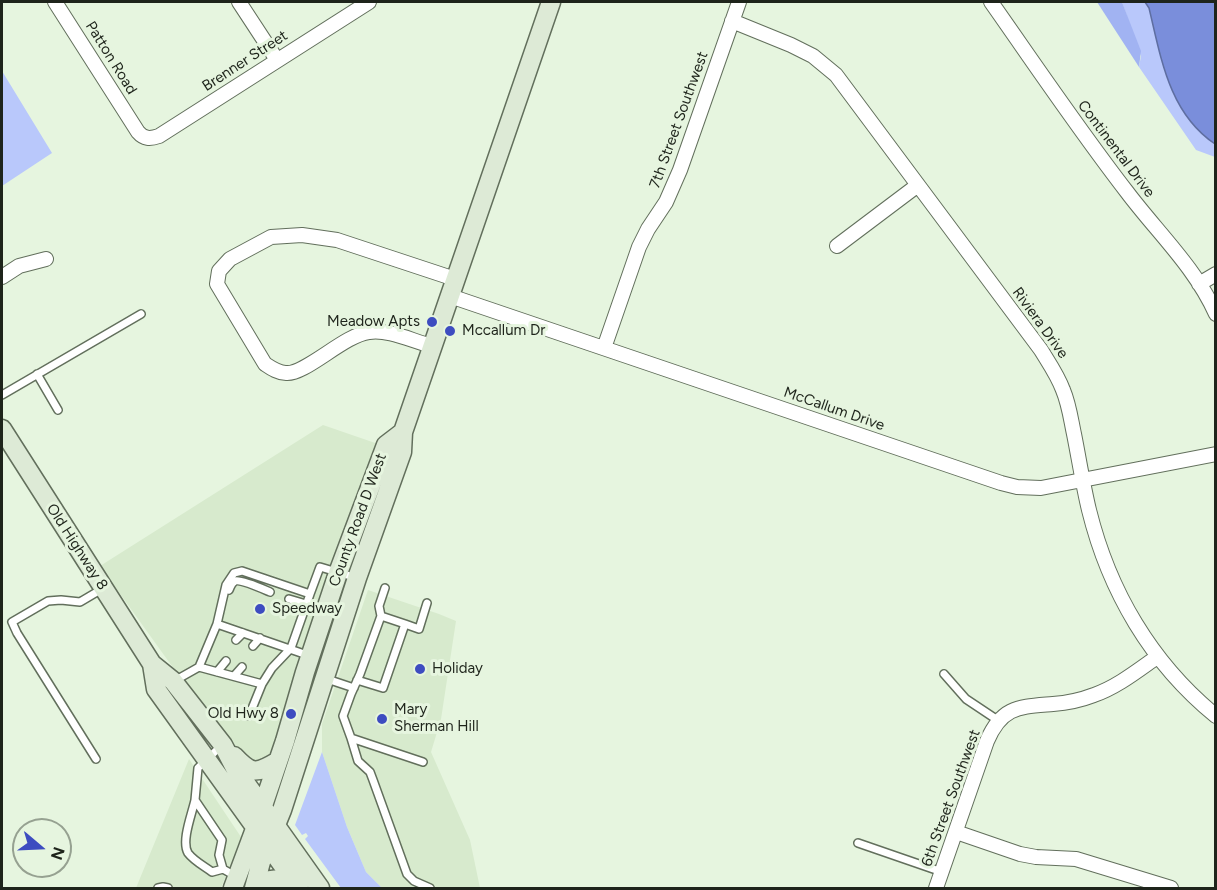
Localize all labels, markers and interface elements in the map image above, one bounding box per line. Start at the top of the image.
street label: Patton Road [81,18,141,98]
street label: Brenner Street [199,27,291,95]
street label: 7th Street Southwest [646,49,712,191]
street label: Continental Drive [1074,97,1158,201]
street label: Riviera Drive [1008,284,1072,362]
place label: Meadow Apts [327,313,420,331]
marker: Meadow Apts [425,315,439,329]
place label: Mccallum Dr [462,322,545,340]
marker: Mccallum Dr [443,324,457,338]
street label: McCallum Drive [781,383,887,435]
street label: County Road D West [326,451,390,589]
street label: Old Highway 8 [42,501,112,593]
place label: Speedway [272,600,342,618]
marker: Speedway [253,602,267,616]
place label: Holiday [432,660,483,678]
marker: Holiday [413,662,427,676]
place label: Mary Sherman Hill [394,701,479,736]
place label: Old Hwy 8 [208,705,279,723]
marker: Old Hwy 8 [284,707,298,721]
marker: Mary Sherman Hill [375,712,389,726]
street label: 6th Street Southwest [918,727,984,869]
north arrow [12,818,72,878]
text: N [47,844,69,862]

